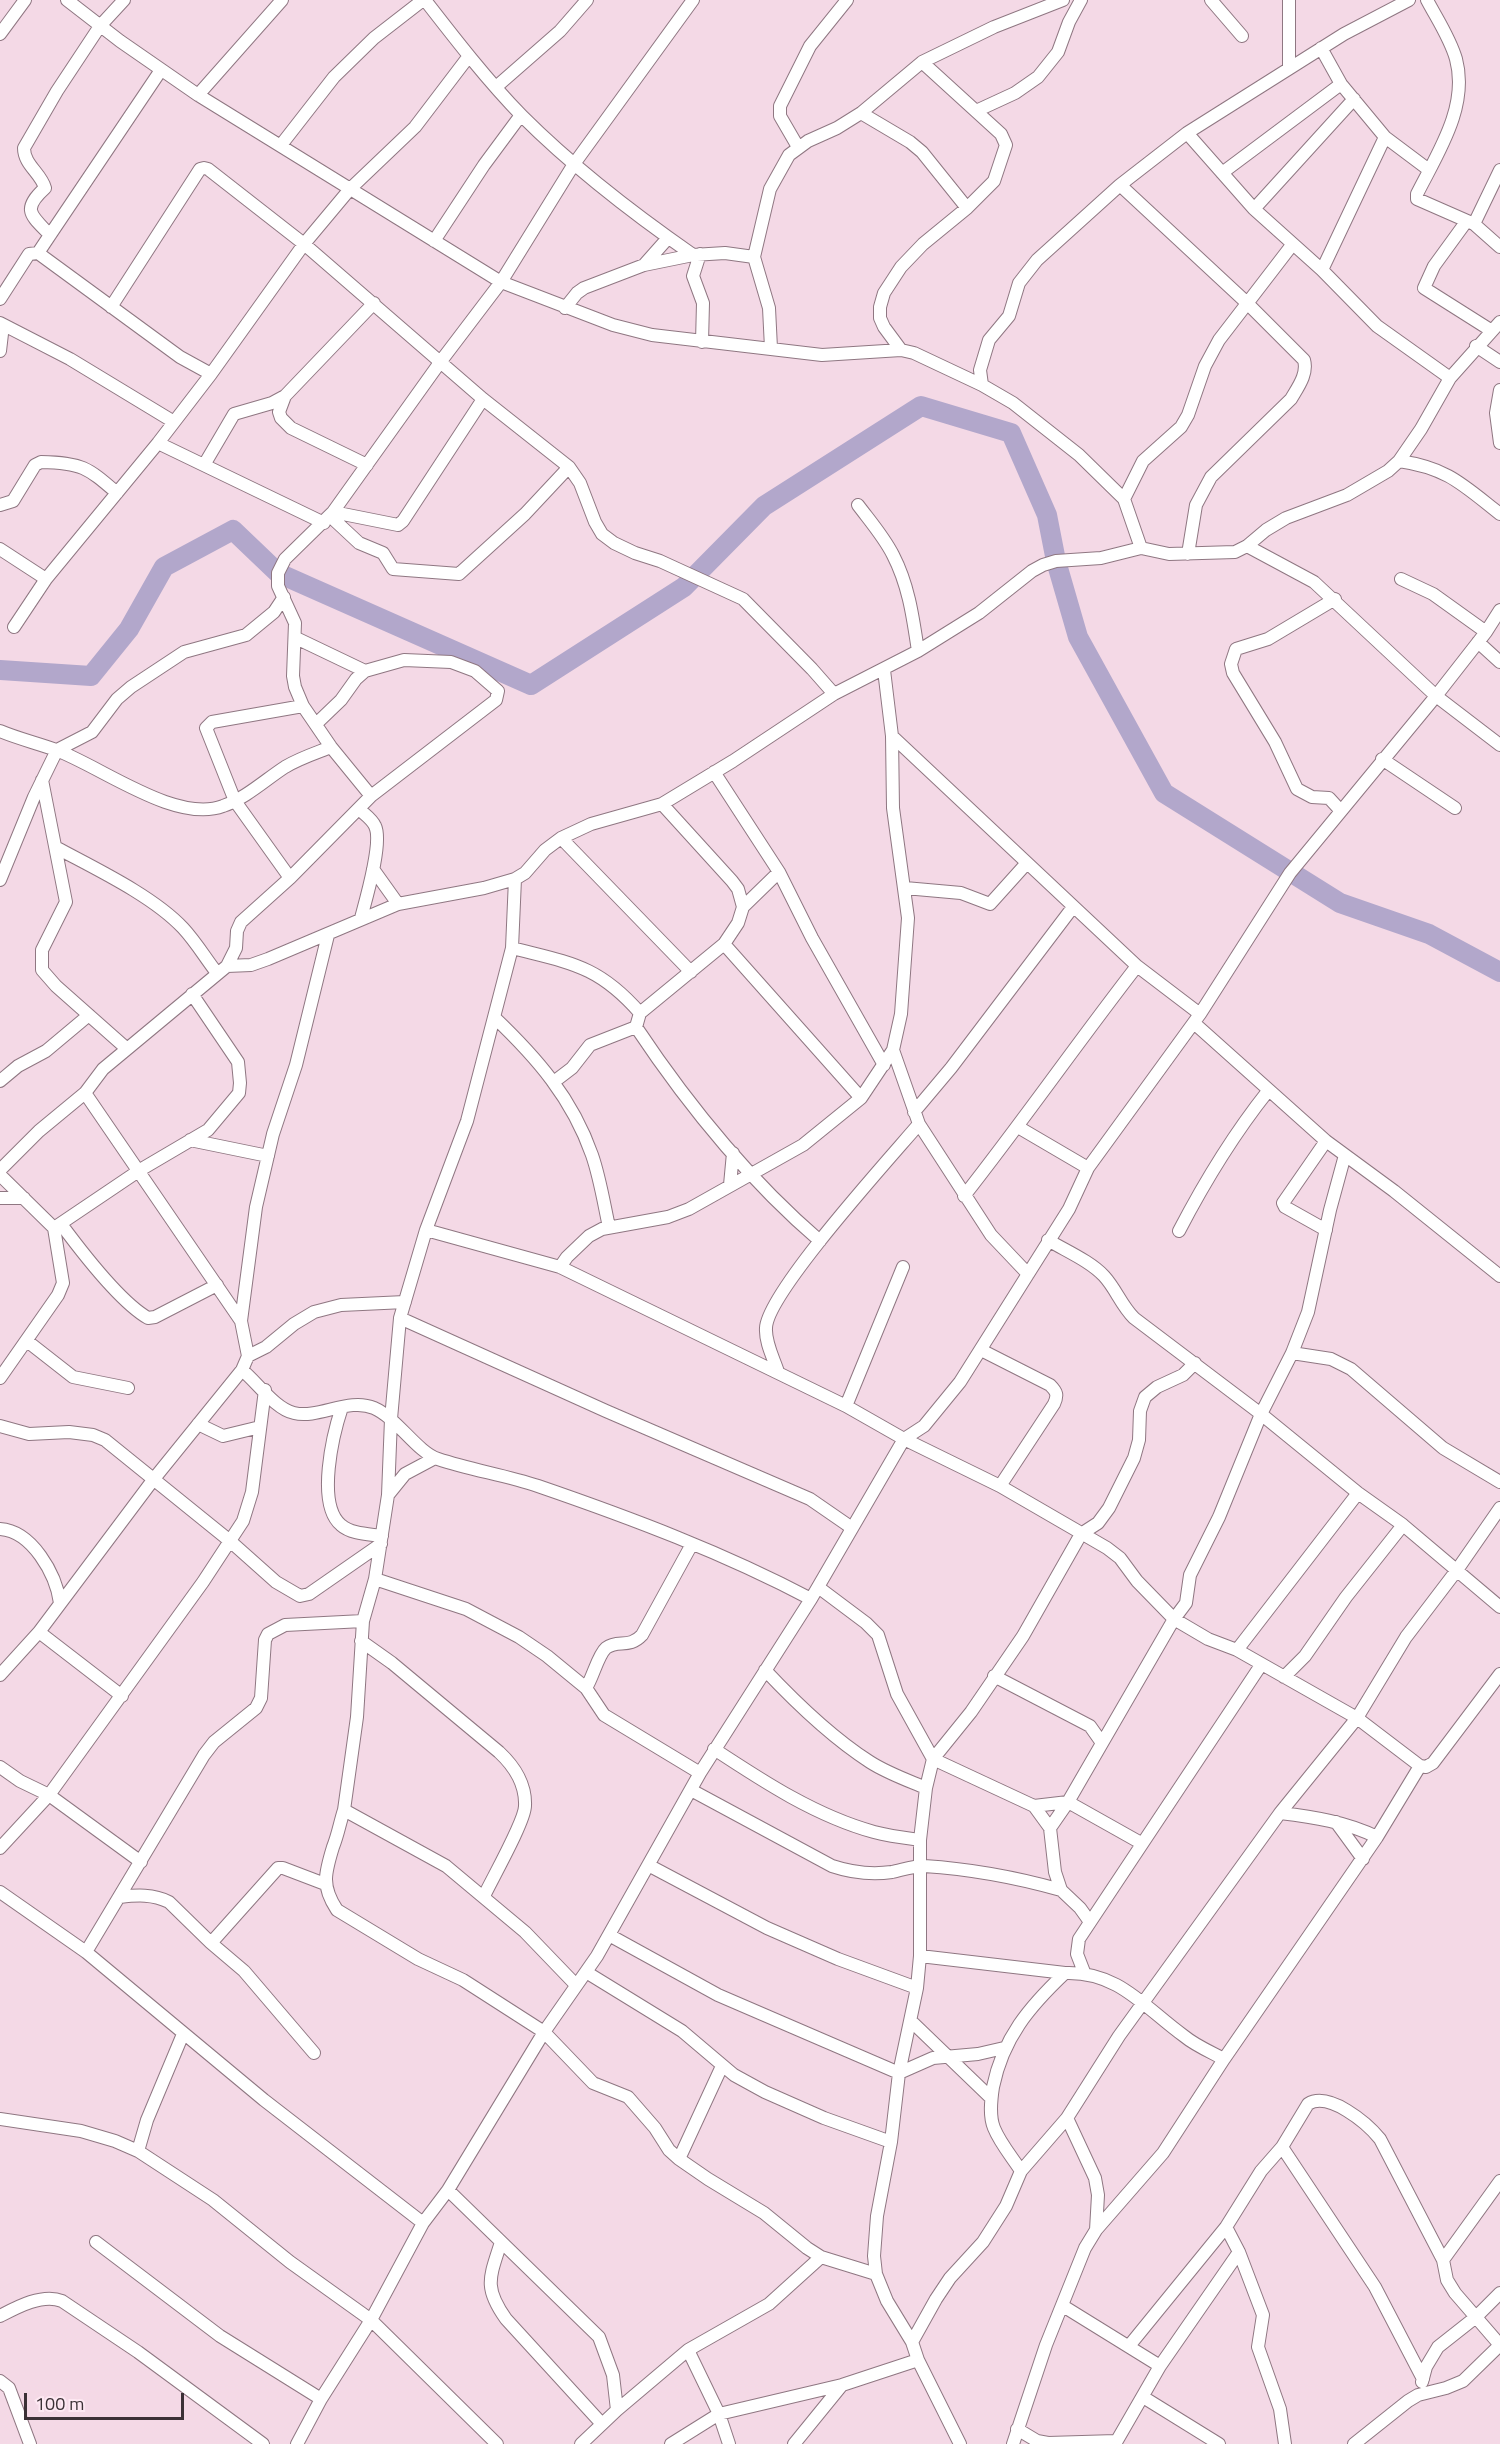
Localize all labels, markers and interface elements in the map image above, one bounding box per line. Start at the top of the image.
scale bar [27,2381,188,2419]
text: 100 m [35,2390,84,2417]

